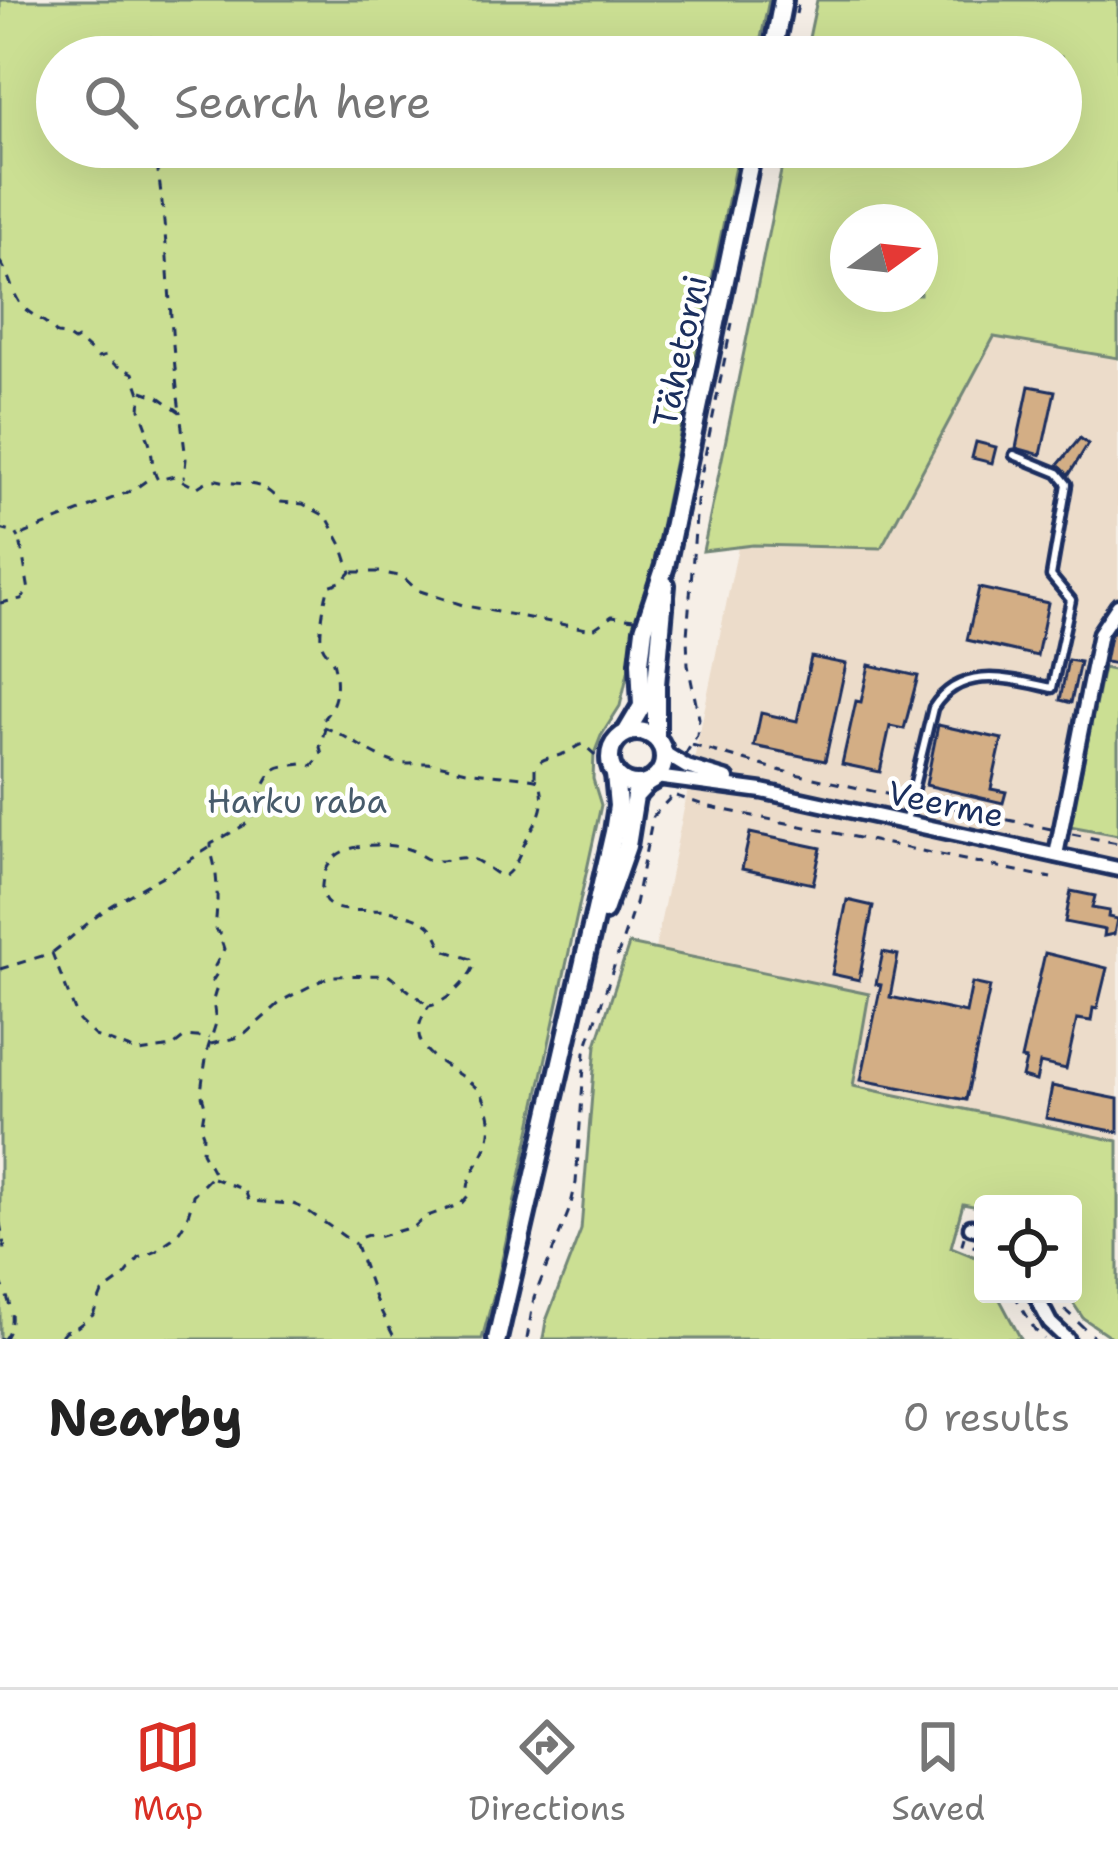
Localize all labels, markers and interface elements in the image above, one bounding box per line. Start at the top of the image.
search box [36,36,1082,168]
icon: search [78,69,144,135]
text: Search here [174,72,431,132]
north arrow [830,204,938,312]
street label: Tähetorni [642,271,718,431]
street label: Veerme [884,770,1008,838]
park label: Harku raba [207,779,387,824]
map controls [974,1195,1082,1303]
button: locate [974,1195,1082,1303]
text: Nearby [48,1383,243,1451]
text: 0 results [903,1391,1070,1443]
tab: Map [133,1714,203,1831]
tab: Directions [469,1714,626,1831]
tab: Saved [892,1714,985,1831]

